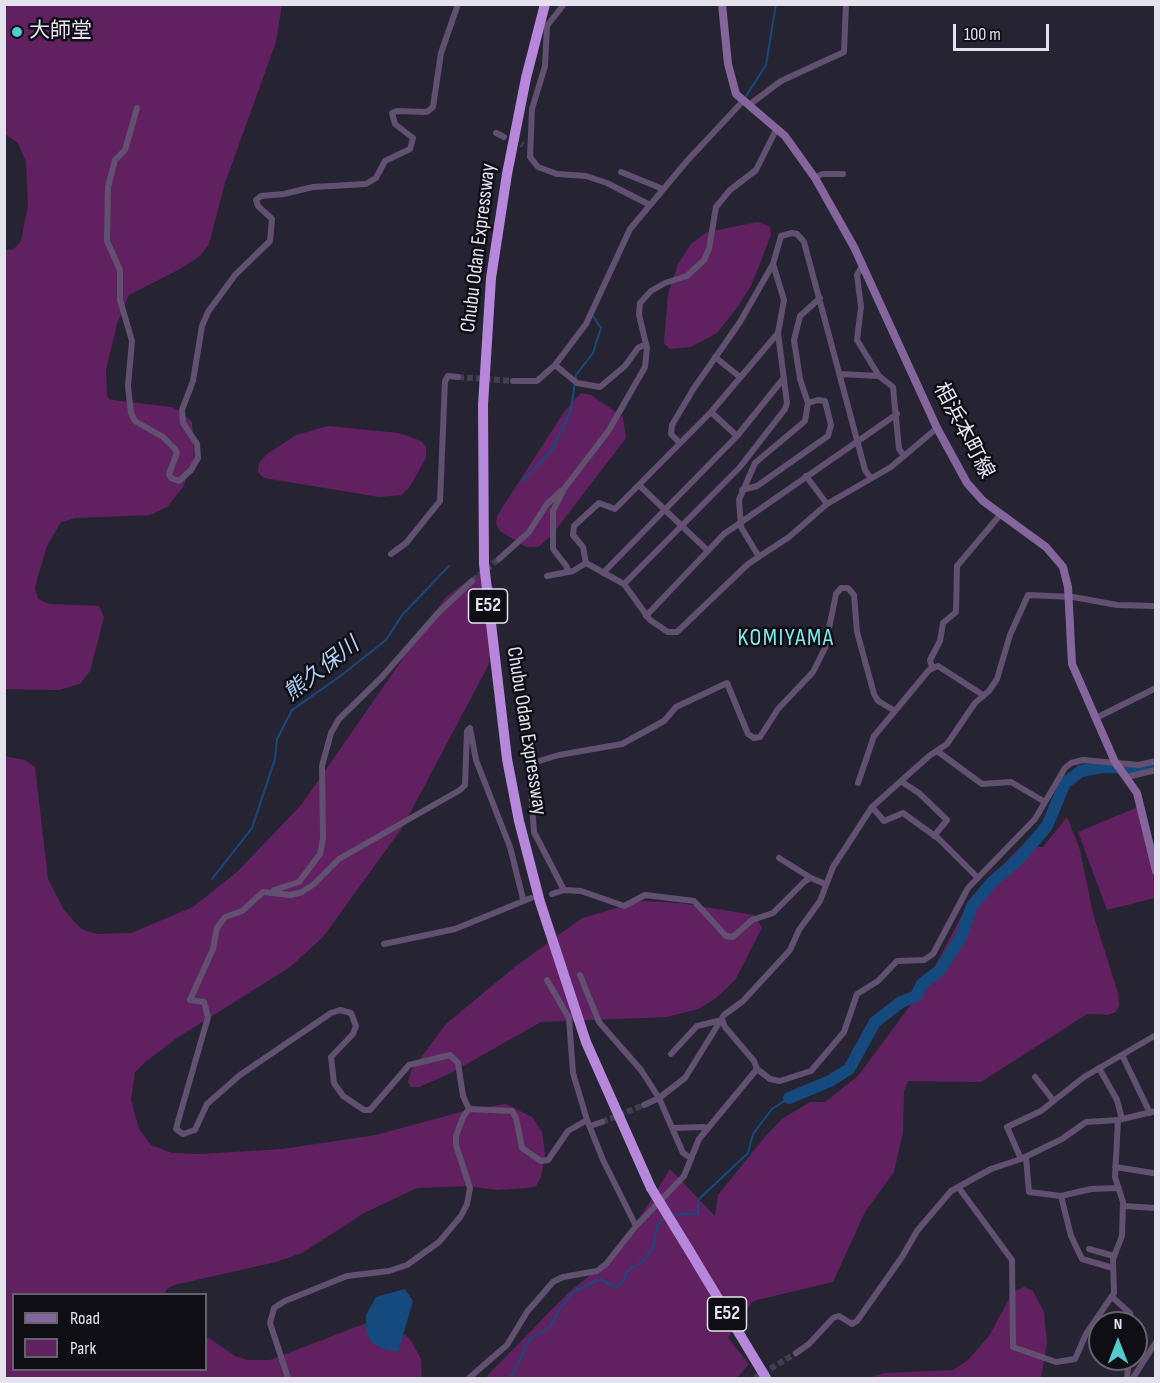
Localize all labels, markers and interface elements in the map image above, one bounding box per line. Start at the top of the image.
scale bar [956,12,1052,50]
place label: 大師堂 [29,19,92,45]
text: 100 m [964,24,1001,45]
marker: 大師堂 [10,25,24,39]
street label: Chubu Odan Expressway [456,162,502,334]
street label: 相浜本町線 [927,379,999,483]
road number: E52 [468,589,508,623]
district label: KOMIYAMA [737,625,835,653]
water label: 熊久保川 [279,633,365,707]
street label: Chubu Odan Expressway [500,645,552,817]
legend [12,1293,207,1371]
road number: E52 [708,1297,746,1331]
text: Road [70,1308,100,1329]
north arrow [1088,1311,1148,1371]
text: N [1114,1315,1122,1334]
text: Park [70,1338,96,1359]

